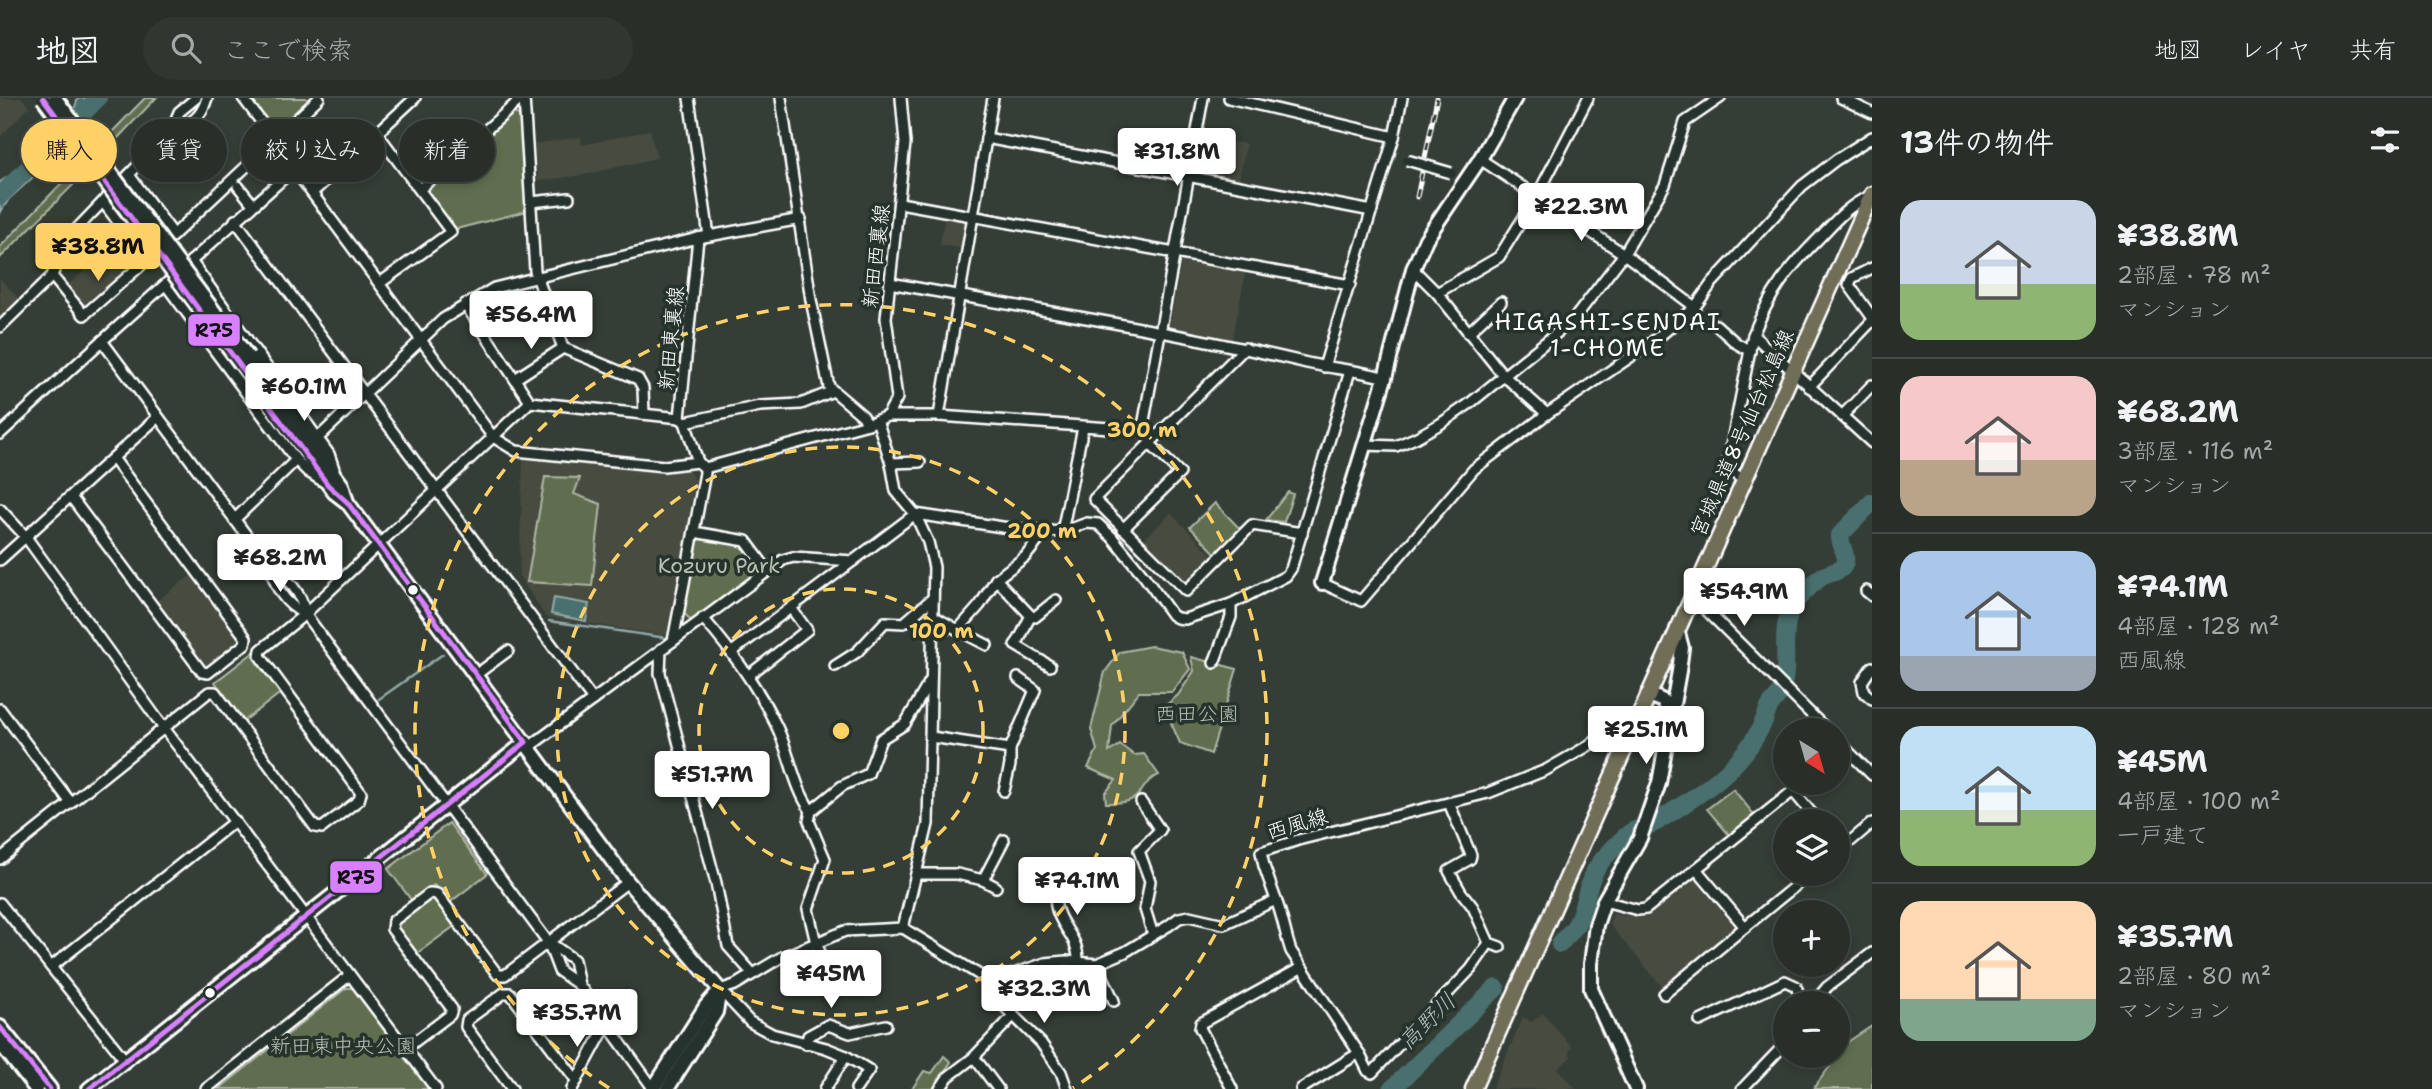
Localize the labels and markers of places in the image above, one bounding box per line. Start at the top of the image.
pin: ¥31.8M [1120,129,1234,188]
pin: ¥22.3M [1524,184,1638,243]
pin: ¥38.8M [41,223,155,283]
pin: ¥56.4M [474,292,588,351]
pin: ¥60.1M [247,364,361,423]
pin: ¥68.2M [223,534,337,594]
pin: ¥54.9M [1687,568,1801,628]
unlabelled marker [406,583,420,597]
pin: ¥25.1M [1589,706,1703,766]
centre of rings [829,719,853,743]
pin: ¥51.7M [655,752,769,811]
pin: ¥74.1M [1020,858,1134,917]
pin: ¥45M [790,950,872,1010]
pin: ¥32.3M [987,965,1101,1025]
unlabelled marker [203,986,217,1000]
pin: ¥35.7M [520,990,634,1049]

